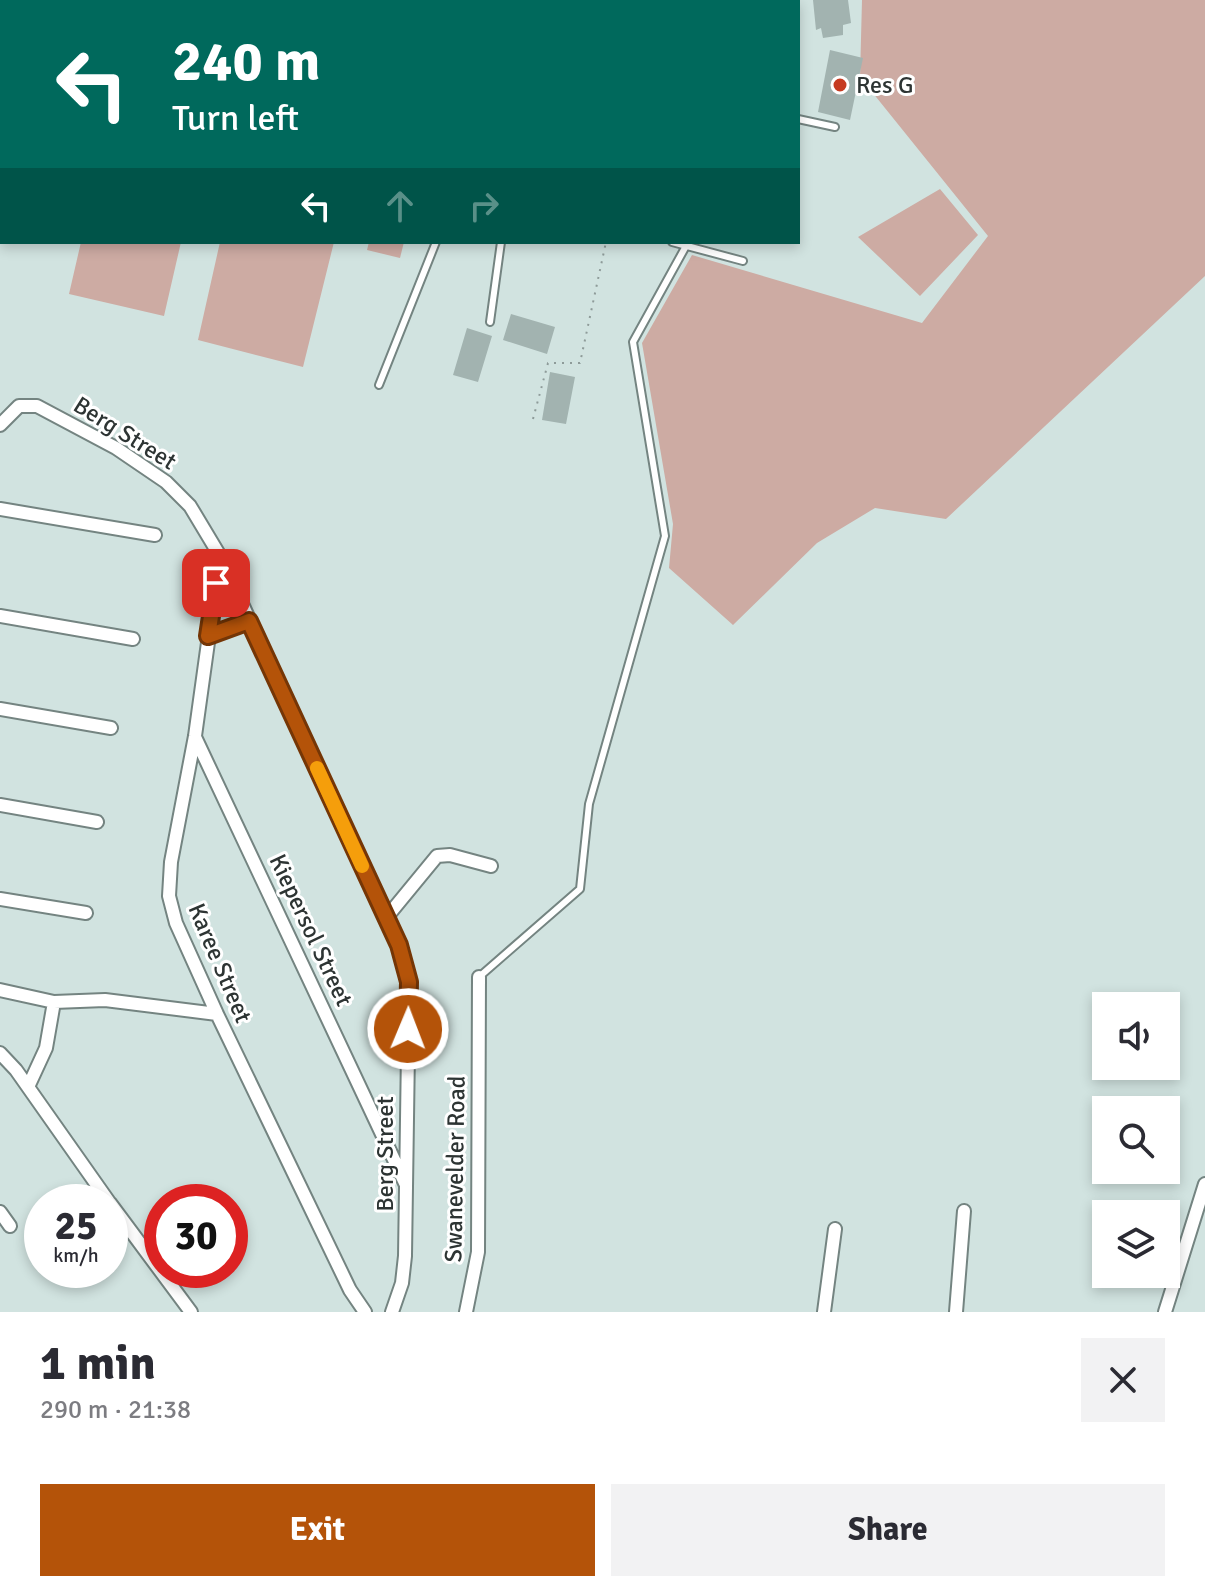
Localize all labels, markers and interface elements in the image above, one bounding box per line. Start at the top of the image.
text: 240 m [172,27,320,96]
icon: left [40,32,144,136]
place label: Res G [856,70,913,100]
marker: Res G [831,76,849,94]
text: Turn left [172,96,299,141]
icon: left [294,184,338,228]
icon: ahead [378,184,422,228]
icon: right [462,184,506,228]
street label: Berg Street [68,390,182,476]
pin [182,549,250,617]
icon: arrive [194,561,238,605]
street label: Kiepersol Street [263,849,359,1011]
street label: Karee Street [181,899,259,1027]
position arrow [366,987,450,1071]
map controls [1092,992,1180,1288]
button: sound [1092,992,1180,1080]
street label: Swanevelder Road [438,1075,472,1263]
street label: Berg Street [370,1096,400,1212]
button: search [1092,1096,1180,1184]
speed limit sign: 30 [144,1184,248,1288]
button: layers [1092,1200,1180,1288]
text: 25 [54,1201,98,1251]
text: km/h [53,1243,99,1268]
text: 1 min [40,1334,156,1393]
button: close [1081,1338,1165,1422]
text: 290 m · 21:38 [40,1394,191,1426]
button: Exit [40,1484,595,1576]
button: Share [611,1484,1165,1576]

